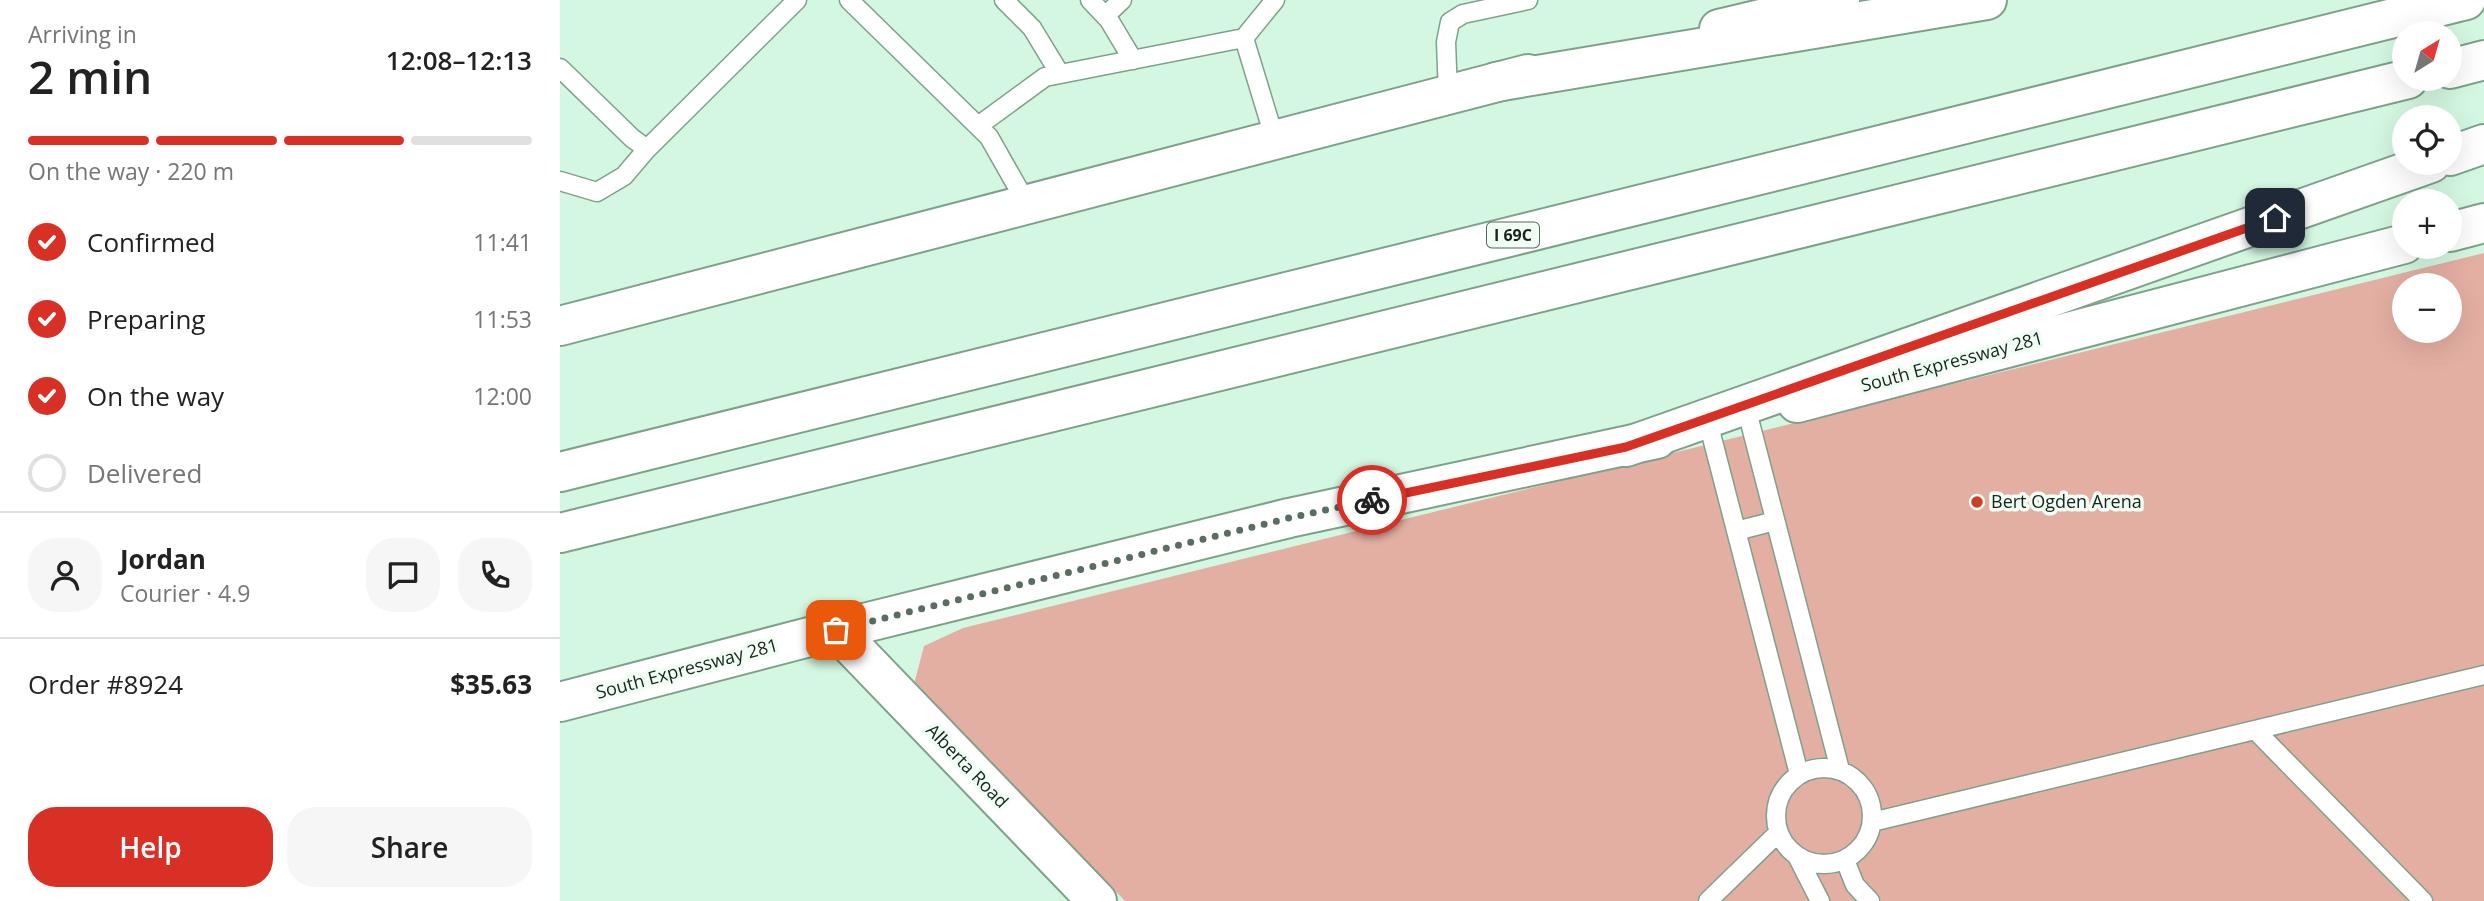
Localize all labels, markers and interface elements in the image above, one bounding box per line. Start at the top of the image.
text: Arriving in [28,18,137,50]
north arrow [2392,21,2462,91]
map controls [2392,21,2462,343]
text: 12:08–12:13 [386,42,532,78]
text: 2 min [28,45,152,107]
button: locate [2392,105,2462,175]
text: On the way · 220 m [28,155,234,187]
pin [2245,188,2305,248]
button: + [2392,189,2462,259]
icon: home [2256,199,2294,237]
road number: I 69C [1487,222,1539,247]
icon: check [28,223,66,261]
text: Confirmed [87,224,215,260]
text: 11:41 [473,226,532,258]
button: − [2392,273,2462,343]
icon: check [28,300,66,338]
text: Preparing [87,301,205,337]
text: 11:53 [473,303,532,335]
street label: South Expressway 281 [1858,325,2045,397]
icon: check [28,377,66,415]
text: On the way [87,378,224,414]
text: 12:00 [473,380,532,412]
text: Delivered [87,455,202,491]
courier [1337,465,1407,535]
icon: bike [1353,481,1391,519]
place label: Bert Ogden Arena [1991,489,2142,513]
marker: Bert Ogden Arena [1969,494,1985,510]
button: person [28,538,102,612]
button: chat [366,538,440,612]
button: phone [458,538,532,612]
text: Jordan [120,541,206,577]
text: Courier · 4.9 [120,577,250,609]
pin [806,600,866,660]
icon: bag [817,611,855,649]
street label: South Expressway 281 [593,632,780,704]
text: Order #8924 [28,666,183,702]
text: $35.63 [450,666,532,702]
street label: Alberta Road [921,718,1014,813]
button: Help [28,807,273,887]
button: Share [287,807,532,887]

